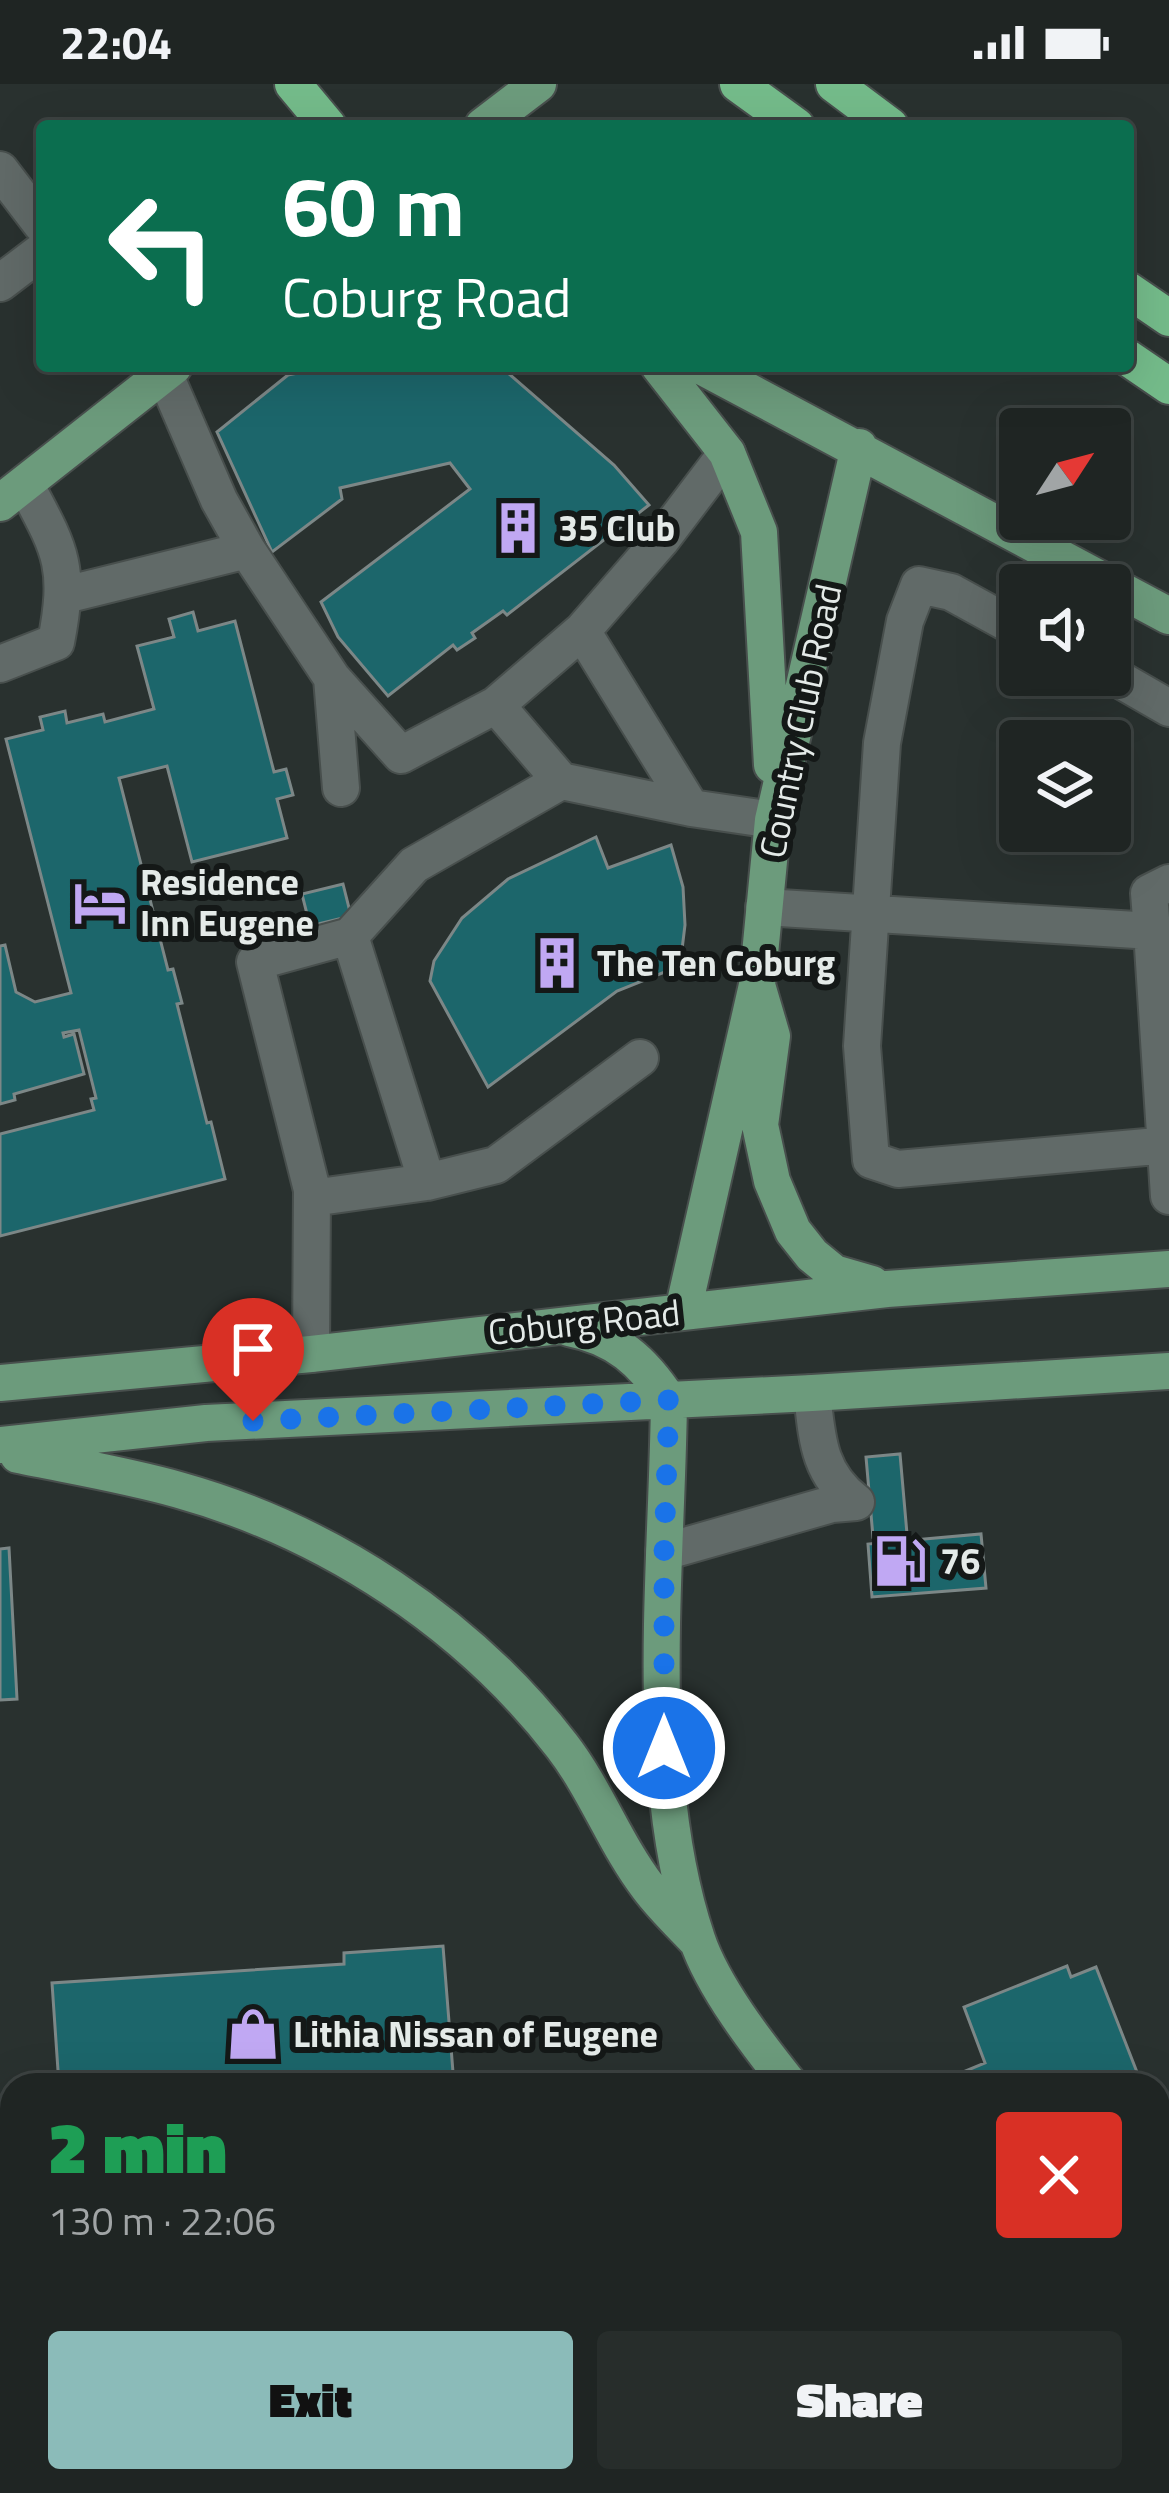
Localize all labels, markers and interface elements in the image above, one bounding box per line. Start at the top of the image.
text: 22:04 [60,8,172,76]
text: 60 m [282,141,465,269]
icon: left [84,168,240,324]
text: Coburg Road [282,256,571,338]
north arrow [999,408,1131,540]
map controls [999,408,1131,852]
building icon: 35 Club [489,499,547,557]
place label: 35 Club [558,500,675,555]
button: sound [999,564,1131,696]
street label: Country Club Road [744,579,855,863]
button: layers [999,720,1131,852]
place label: Residence Inn Eugene [140,854,314,950]
hotel icon: Residence Inn Eugene [71,874,129,932]
building icon: The Ten Coburg [528,934,586,992]
place label: The Ten Coburg [597,935,835,990]
street label: Coburg Road [485,1284,683,1359]
pin [202,1298,304,1421]
icon: arrive [220,1316,286,1382]
fuel station icon: 76 [871,1532,929,1590]
place label: 76 [940,1533,980,1588]
position arrow [601,1685,727,1811]
shop icon: Lithia Nissan of Eugene [224,2005,282,2063]
place label: Lithia Nissan of Eugene [293,2006,658,2061]
text: 2 min [48,2091,227,2201]
button: close [996,2112,1122,2238]
text: 130 m · 22:06 [48,2191,276,2250]
button: Exit [48,2331,573,2469]
button: Share [597,2331,1122,2469]

